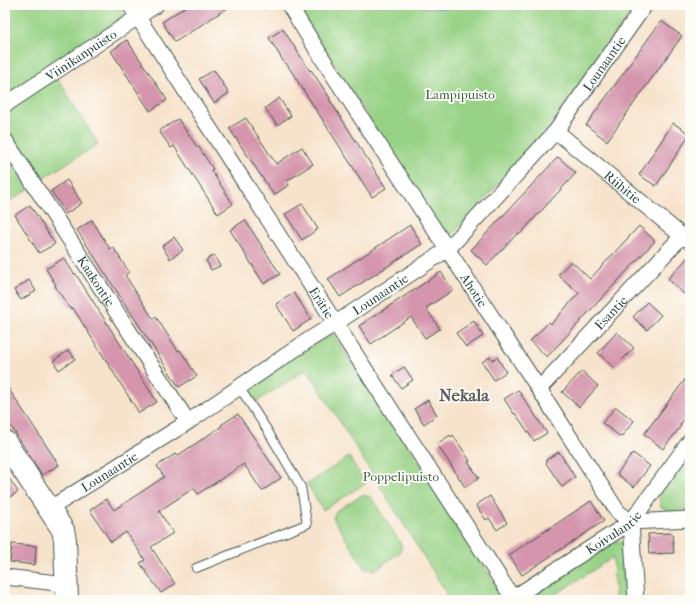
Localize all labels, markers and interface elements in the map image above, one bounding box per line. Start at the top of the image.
street label: Viinikanpuisto [42,26,120,85]
street label: Lounaantie [580,33,629,94]
park label: Lampipuisto [425,87,495,102]
street label: Riihitie [601,168,644,207]
street label: Kaakontie [74,253,118,310]
street label: Lounaantie [350,270,412,318]
street label: Ahotie [457,270,491,310]
street label: Erätie [306,284,337,322]
street label: Esantie [592,292,631,333]
district label: Nekala [439,385,490,405]
street label: Lounaantie [79,448,141,495]
park label: Poppelipuisto [363,469,440,484]
street label: Koivulantie [583,508,645,557]

